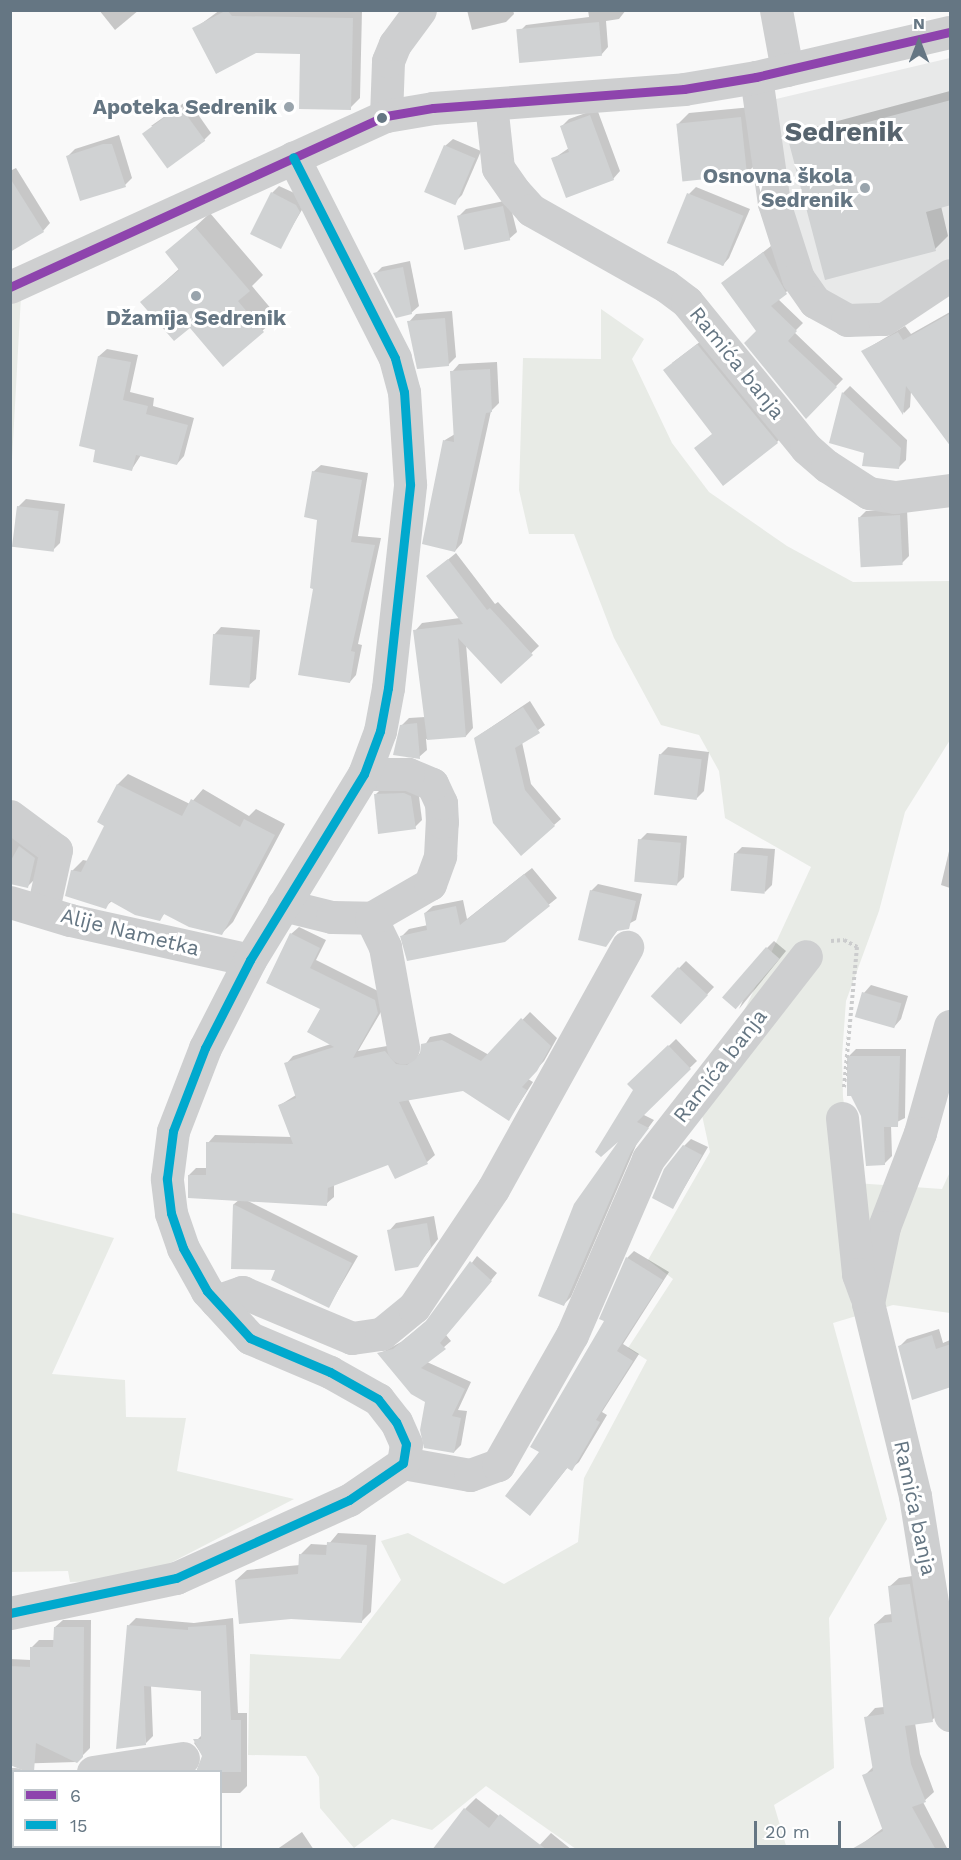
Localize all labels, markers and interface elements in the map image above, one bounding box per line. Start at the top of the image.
north arrow [889,12,949,72]
text: N [913,14,925,33]
place label: Apoteka Sedrenik [93,94,277,120]
marker: Apoteka Sedrenik [282,100,296,114]
unlabelled marker [376,112,388,124]
district label: Sedrenik [785,117,903,149]
place label: Osnovna škola Sedrenik [702,163,853,213]
marker: Osnovna škola Sedrenik [858,181,872,195]
marker: Džamija Sedrenik [189,289,203,303]
street label: Ramića banja [684,302,790,424]
place label: Džamija Sedrenik [106,305,286,331]
street label: Alije Nametka [58,903,202,961]
street label: Ramića banja [668,1004,772,1128]
street label: Ramića banja [888,1438,942,1578]
legend [12,1770,222,1848]
text: 6 [70,1785,81,1806]
scale bar [757,1809,844,1847]
text: 15 [70,1815,88,1836]
text: 20 m [765,1821,810,1842]

